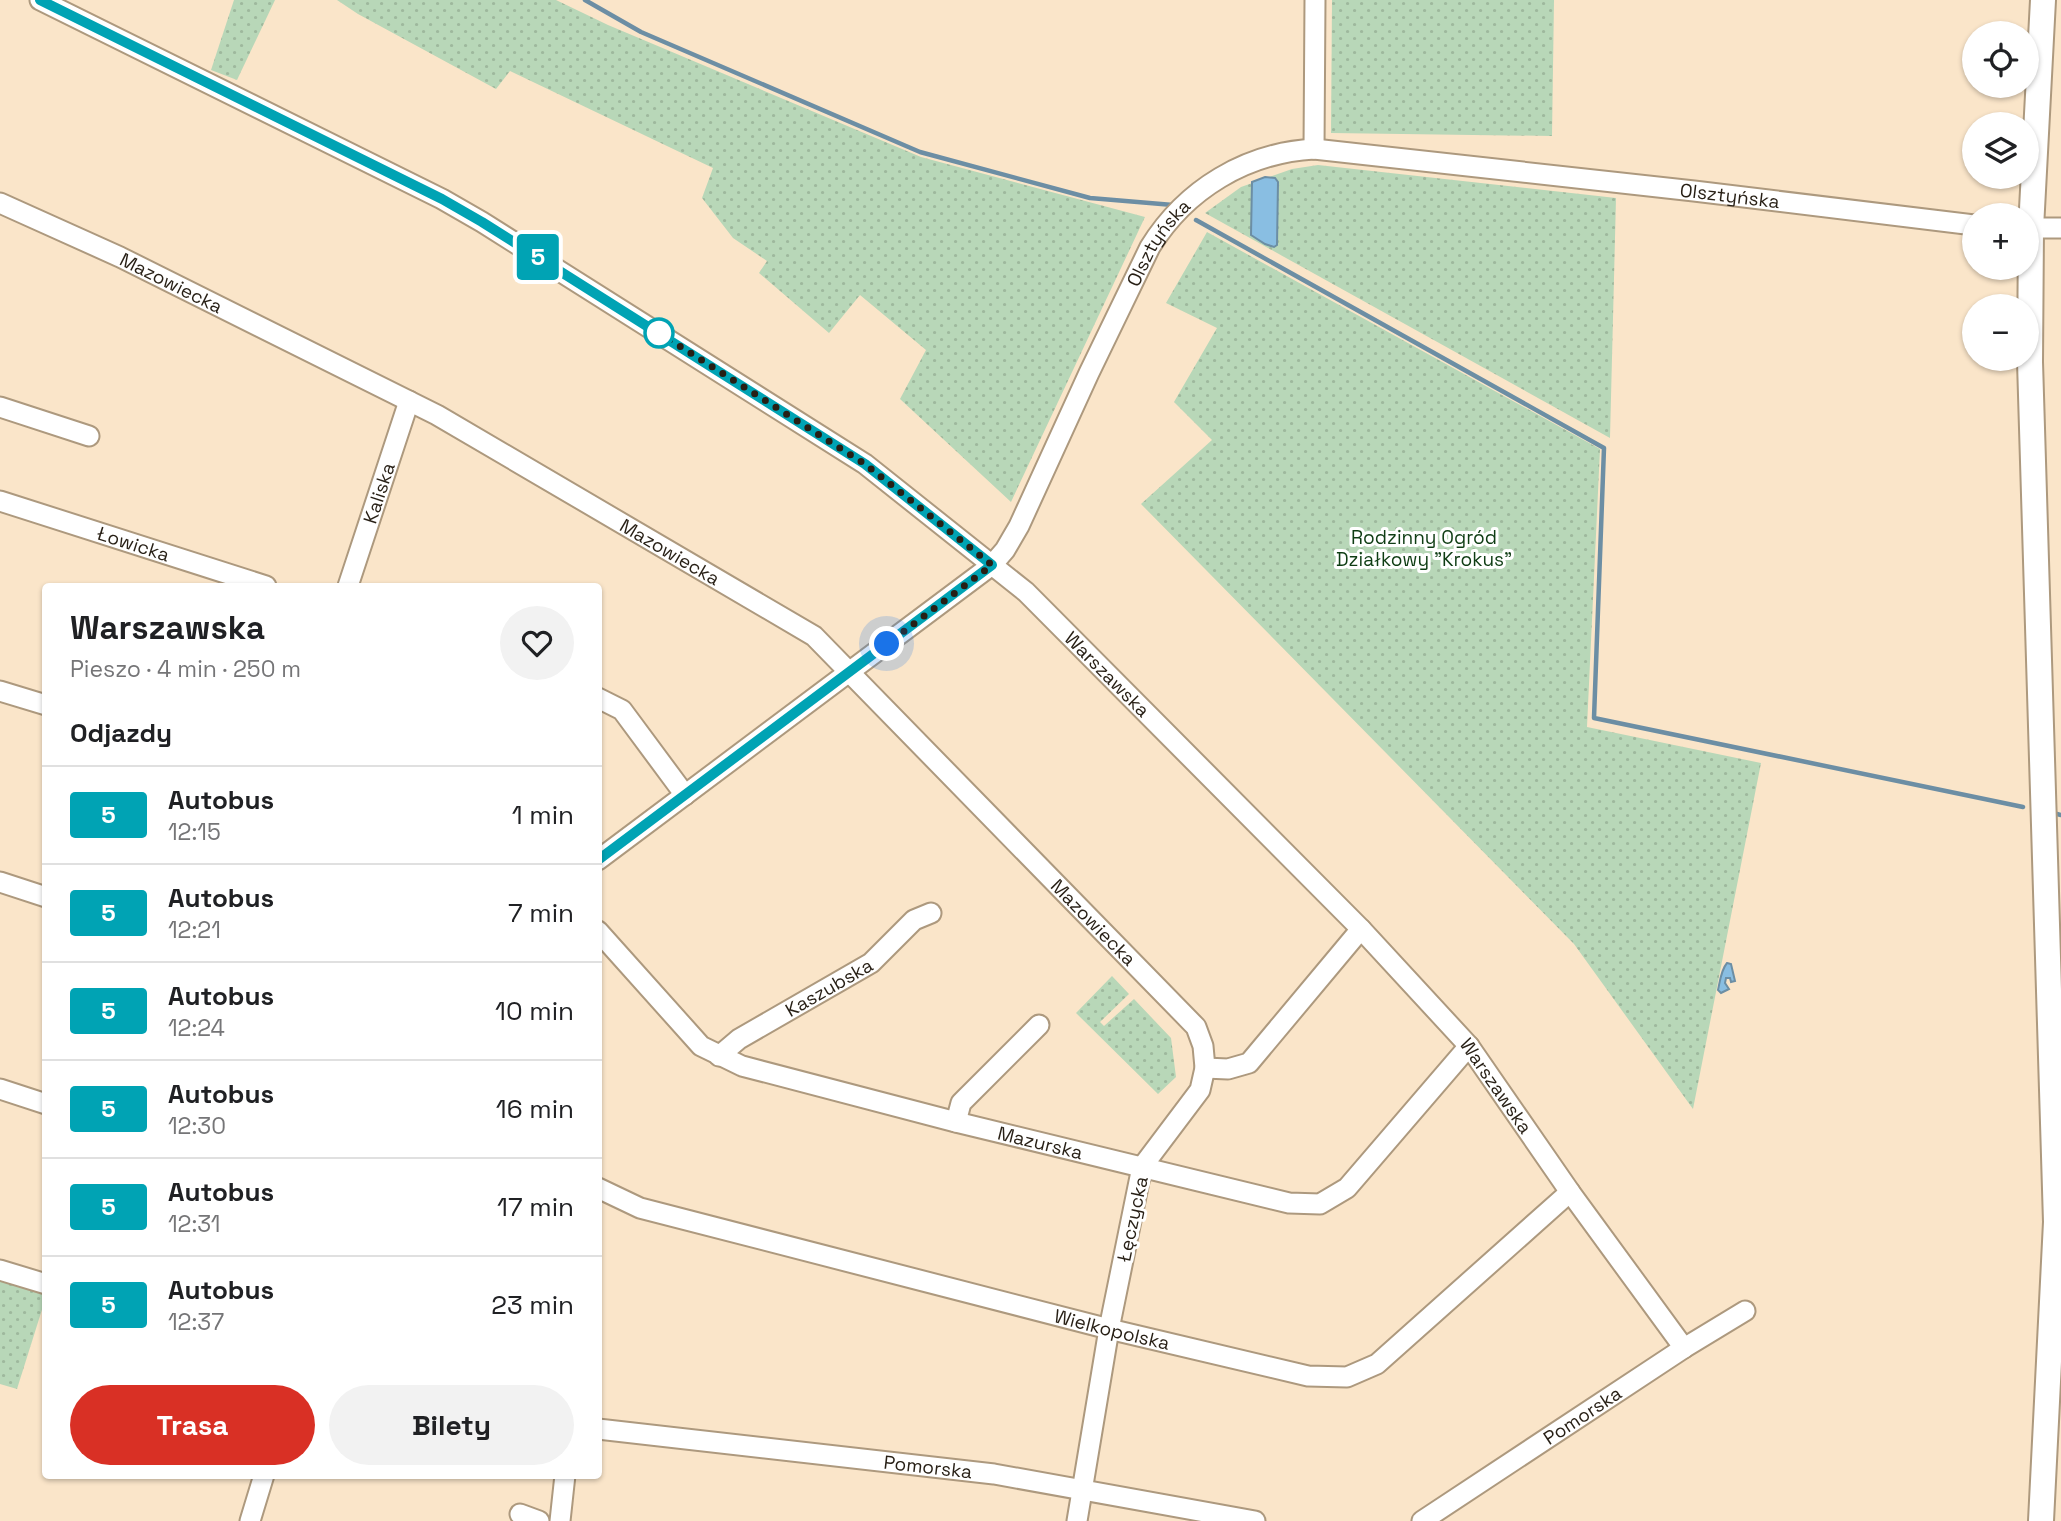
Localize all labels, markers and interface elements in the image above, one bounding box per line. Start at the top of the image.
map controls [1962,21,2039,371]
button: locate [1962,21,2039,98]
button: layers [1962,112,2039,189]
street label: Olsztyńska [1679,178,1781,214]
street label: Olsztyńska [1121,194,1196,291]
button: + [1962,203,2039,280]
line badge: 5 [515,234,561,280]
text: 5 [531,241,545,272]
street label: Mazowiecka [115,247,227,319]
button: − [1962,294,2039,371]
unlabelled marker [644,318,674,348]
street label: Kaliska [357,459,401,527]
street label: Mazowiecka [615,513,725,591]
street label: Łowicka [94,521,173,567]
park label: Rodzinny Ogród Działkowy "Krokus" [1336,525,1512,572]
button: heart [500,606,574,680]
text: Warszawska [70,607,265,649]
your location [869,626,904,661]
street label: Warszawska [1059,626,1155,723]
text: Pieszo · 4 min · 250 m [70,654,301,684]
text: Odjazdy [70,716,172,750]
text: Autobus [168,783,274,817]
text: 1 min [512,798,574,832]
text: 5 [101,799,116,830]
text: 12:15 [168,817,221,847]
street label: Mazowiecka [1045,874,1141,971]
text: Autobus [168,881,274,915]
text: 7 min [508,896,574,930]
text: 5 [101,897,116,928]
text: 12:21 [168,915,221,945]
street label: Kaszubska [781,953,878,1023]
text: Autobus [168,979,274,1013]
text: 10 min [495,994,574,1028]
text: 5 [101,995,116,1026]
text: 12:24 [168,1013,225,1043]
street label: Warszawska [1454,1033,1538,1139]
text: Autobus [168,1077,274,1111]
text: 16 min [496,1092,574,1126]
text: 5 [101,1093,116,1124]
text: 12:30 [168,1111,226,1141]
street label: Mazurska [995,1121,1085,1165]
street label: Łęczycka [1111,1174,1154,1264]
text: Autobus [168,1175,274,1209]
text: 17 min [497,1190,574,1224]
text: 5 [101,1191,116,1222]
text: 12:31 [168,1209,220,1239]
text: Autobus [168,1273,274,1307]
text: 23 min [491,1288,574,1322]
text: 5 [101,1289,116,1320]
street label: Wielkopolska [1051,1303,1172,1356]
text: 12:37 [168,1307,224,1337]
street label: Pomorska [1539,1381,1627,1451]
button: Trasa [70,1385,315,1465]
button: Bilety [329,1385,574,1465]
street label: Pomorska [882,1450,973,1484]

